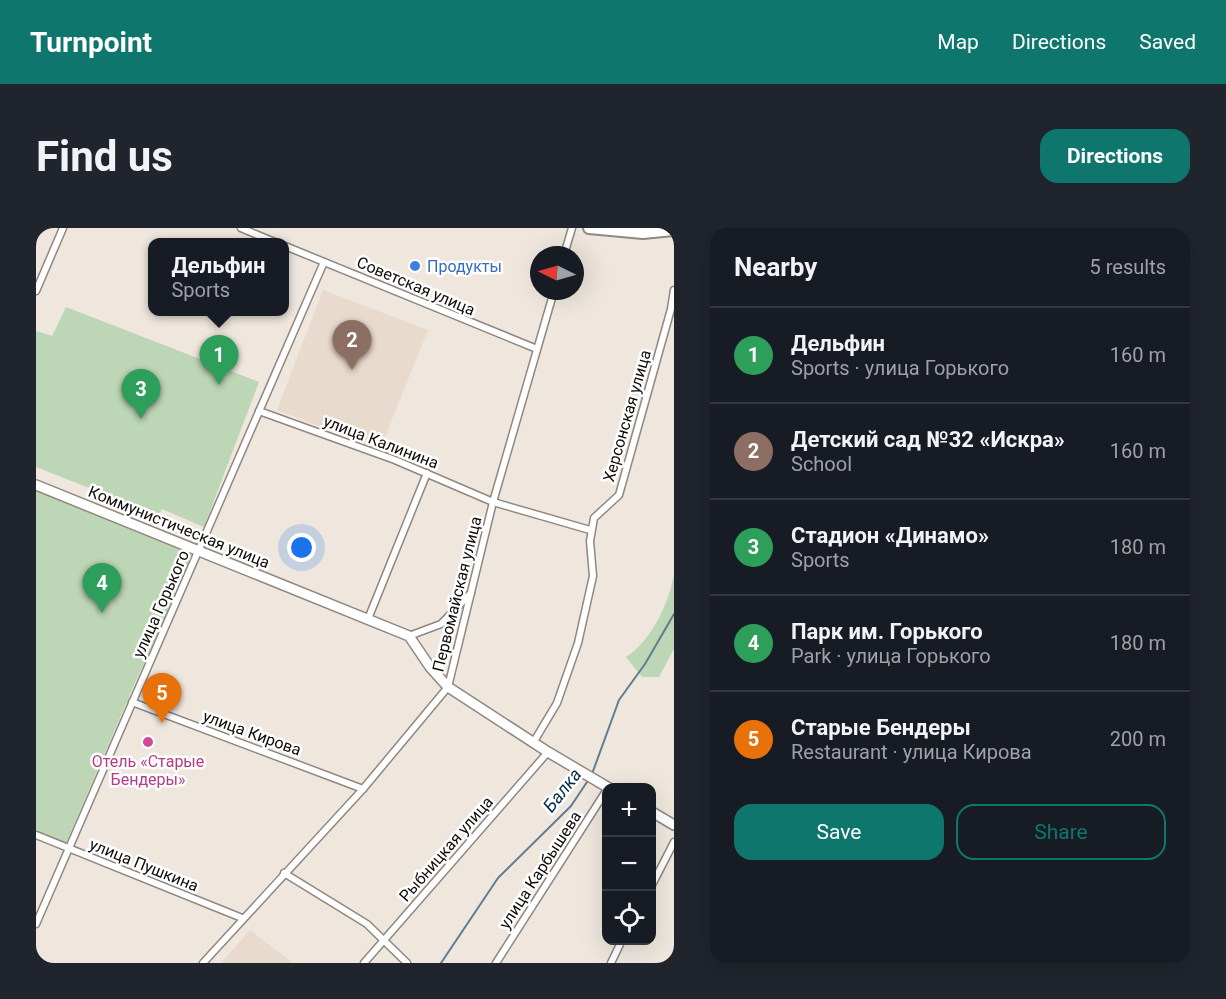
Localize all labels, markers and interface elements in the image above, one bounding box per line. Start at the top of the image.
text: Turnpoint [30,26,152,59]
text: Map [937,30,979,54]
text: Directions [1012,30,1106,54]
text: Saved [1139,30,1196,54]
button: Directions [1040,129,1190,183]
text: Find us [36,132,173,181]
popup [148,238,289,316]
north arrow [530,246,584,300]
text: Nearby [734,252,817,282]
text: Дельфин [171,253,266,278]
street label: Советская улица [354,253,478,319]
text: 5 results [1090,255,1166,279]
place label: Продукты [427,257,502,276]
marker: Продукты [408,259,422,273]
text: Sports [171,278,230,302]
pin: 2 [332,320,372,370]
text: Дельфин [791,331,885,356]
pin: 1 [200,336,238,385]
text: 1 [748,343,759,367]
text: 160 m [1110,343,1166,367]
street label: Херсонская улица [599,348,655,484]
text: Sports · улица Горького [791,356,1009,380]
pin: 3 [122,370,160,419]
street label: улица Калинина [321,411,441,473]
text: Детский сад №32 «Искра» [791,427,1065,452]
text: 2 [748,439,759,463]
text: 160 m [1110,439,1166,463]
text: School [791,452,852,476]
street label: Коммунистическая улица [86,482,272,572]
street label: Первомайская улица [429,514,485,674]
text: Стадион «Динамо» [791,523,989,548]
your location [287,533,316,562]
text: 3 [748,535,759,559]
text: 180 m [1110,535,1166,559]
street label: улица Горького [129,547,193,661]
text: Sports [791,548,850,572]
pin: 4 [82,564,122,613]
text: Парк им. Горького [791,619,983,644]
text: 4 [748,631,759,655]
text: 180 m [1110,631,1166,655]
text: Park · улица Горького [791,644,991,668]
pin: 5 [142,674,182,723]
street label: улица Кирова [200,706,304,760]
text: Старые Бендеры [791,715,971,740]
text: 5 [748,727,759,751]
text: 200 m [1110,727,1166,751]
marker: Отель «Старые Бендеры» [141,735,155,749]
text: Restaurant · улица Кирова [791,740,1032,764]
place label: Отель «Старые Бендеры» [92,752,204,789]
water label: Балка [538,764,586,816]
map controls [602,783,656,945]
button: + [602,783,656,837]
street label: Рыбницкая улица [395,793,497,905]
button: Save [734,804,944,860]
button: Share [956,804,1166,860]
street label: улица Карбышева [495,808,585,932]
street label: улица Пушкина [87,835,201,895]
button: − [602,837,656,891]
button: locate [602,891,656,945]

